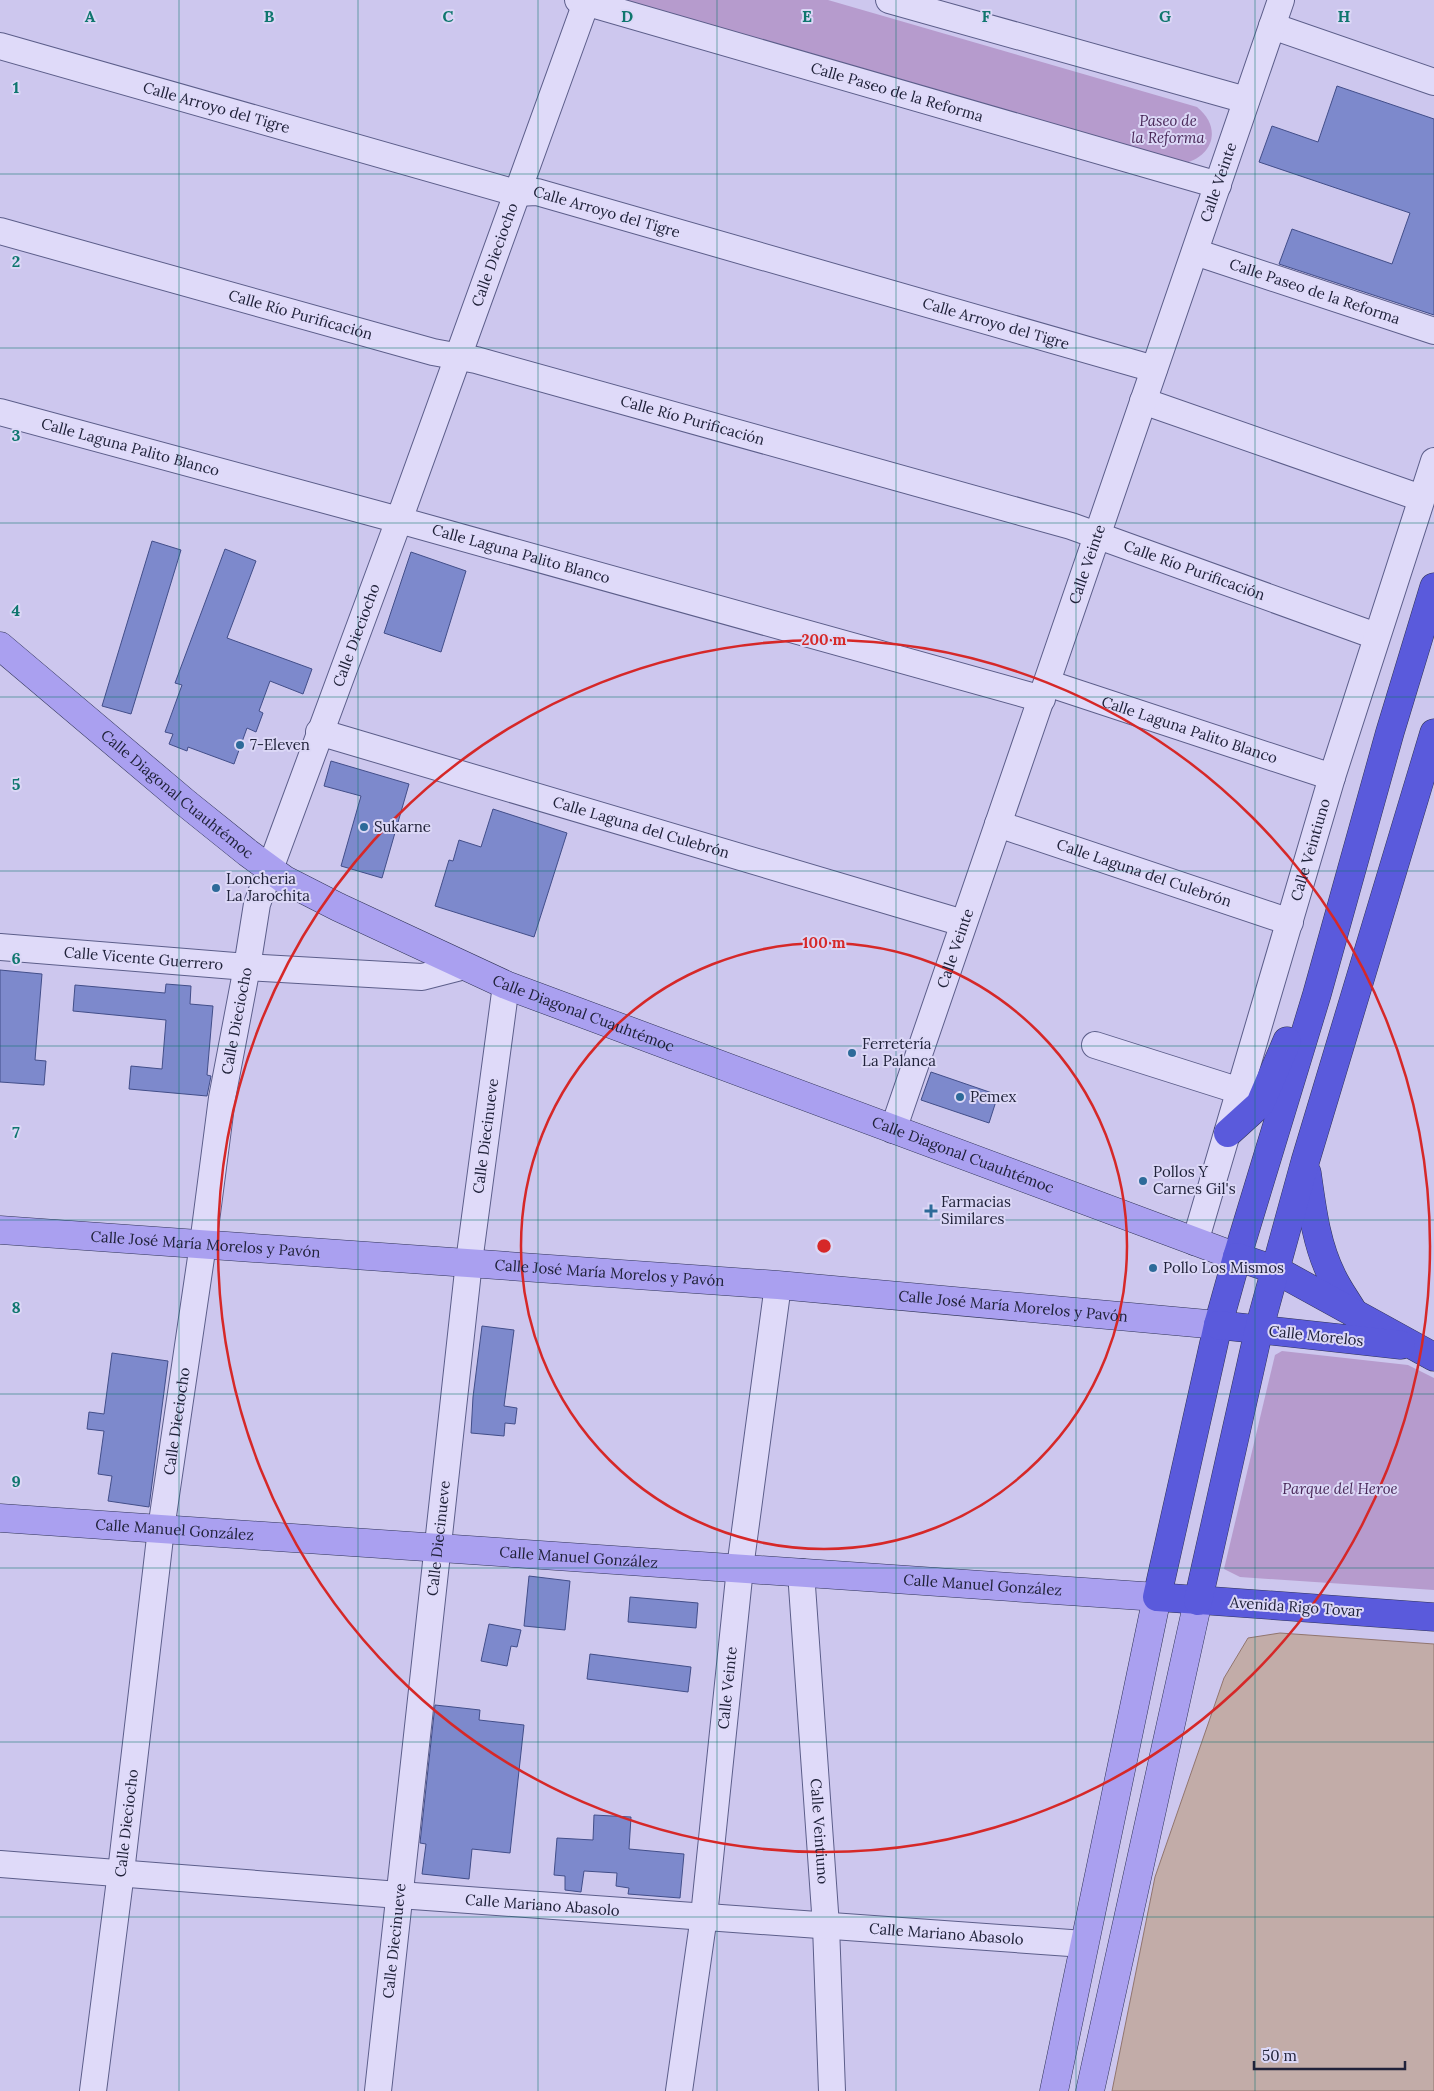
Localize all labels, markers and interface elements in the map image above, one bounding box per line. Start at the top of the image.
text: A [85,6,96,26]
text: B [264,6,275,26]
text: C [442,6,454,26]
text: D [621,6,633,26]
text: E [802,6,812,26]
text: F [981,6,991,26]
text: G [1159,6,1171,26]
text: H [1338,6,1351,26]
street label: Calle Paseo de la Reforma [809,58,986,126]
text: 1 [13,77,19,97]
street label: Calle Arroyo del Tigre [141,77,292,137]
park label: Paseo de la Reforma [1131,111,1206,147]
street label: Calle Veinte [1195,140,1240,225]
street label: Calle Arroyo del Tigre [531,181,682,242]
street label: Calle Dieciocho [467,200,522,309]
text: 2 [12,251,20,271]
street label: Calle Paseo de la Reforma [1227,254,1403,328]
street label: Calle Río Purificación [226,285,375,344]
street label: Calle Arroyo del Tigre [920,293,1072,353]
street label: Calle Río Purificación [618,391,767,449]
street label: Calle Laguna Palito Blanco [39,414,222,480]
text: 3 [12,425,21,445]
street label: Calle Laguna Palito Blanco [430,520,613,587]
street label: Calle Veinte [1064,522,1109,607]
street label: Calle Río Purificación [1121,536,1268,604]
street label: Calle Dieciocho [328,581,384,689]
text: 4 [12,600,21,620]
text: 200 m [802,630,847,649]
street label: Calle Laguna Palito Blanco [1099,692,1280,767]
street label: Calle Diagonal Cuauhtémoc [97,725,257,863]
place label: 7-Eleven [250,735,310,754]
marker: 7-Eleven [234,739,246,751]
text: 5 [12,774,21,794]
street label: Calle Laguna del Culebrón [551,792,732,862]
street label: Calle Veintiuno [1286,796,1334,903]
place label: Sukarne [374,817,431,836]
marker: Sukarne [358,821,370,833]
street label: Calle Laguna del Culebrón [1054,834,1234,911]
place label: Loncheria La Jarochita [226,869,310,905]
marker: Loncheria La Jarochita [210,882,222,894]
street label: Calle Veinte [932,906,977,991]
text: 100 m [803,933,846,952]
street label: Calle Vicente Guerrero [63,942,224,974]
text: 6 [11,948,21,968]
street label: Calle Dieciocho [217,965,256,1076]
street label: Calle Diagonal Cuauhtémoc [490,970,677,1056]
place label: Ferretería La Palanca [862,1034,936,1070]
marker: Ferretería La Palanca [846,1047,858,1059]
street label: Calle Diecinueve [468,1077,502,1195]
place label: Pemex [970,1087,1017,1106]
marker: Pemex [954,1091,966,1103]
street label: Calle Diagonal Cuauhtémoc [869,1112,1057,1197]
text: 7 [12,1122,20,1142]
place label: Pollos Y Carnes Gil's [1153,1162,1236,1198]
marker: Pollos Y Carnes Gil's [1137,1175,1149,1187]
place label: Farmacias Similares [941,1192,1011,1228]
marker: Farmacias Similares [925,1205,937,1217]
street label: Calle José María Morelos y Pavón [90,1226,321,1262]
centre of rings [815,1237,833,1255]
street label: Calle José María Morelos y Pavón [494,1255,725,1290]
place label: Pollo Los Mismos [1163,1258,1284,1277]
marker: Pollo Los Mismos [1147,1262,1159,1274]
street label: Calle José María Morelos y Pavón [898,1286,1129,1326]
text: 8 [11,1297,21,1317]
street label: Calle Morelos [1268,1321,1364,1350]
street label: Calle Dieciocho [159,1366,194,1476]
text: 9 [11,1471,21,1491]
park label: Parque del Heroe [1282,1479,1398,1498]
street label: Calle Diecinueve [422,1480,454,1597]
street label: Calle Manuel González [95,1515,255,1544]
street label: Calle Manuel González [499,1542,659,1572]
street label: Calle Manuel González [903,1570,1063,1599]
street label: Avenida Rigo Tovar [1228,1592,1363,1621]
street label: Calle Veinte [713,1646,741,1730]
street label: Calle Dieciocho [110,1768,142,1878]
street label: Calle Veintiuno [807,1778,833,1885]
street label: Calle Diecinueve [378,1882,410,2000]
street label: Calle Mariano Abasolo [465,1890,621,1920]
street label: Calle Mariano Abasolo [869,1919,1025,1949]
scale bar [1254,2038,1405,2070]
text: 50 m [1262,2046,1297,2065]

